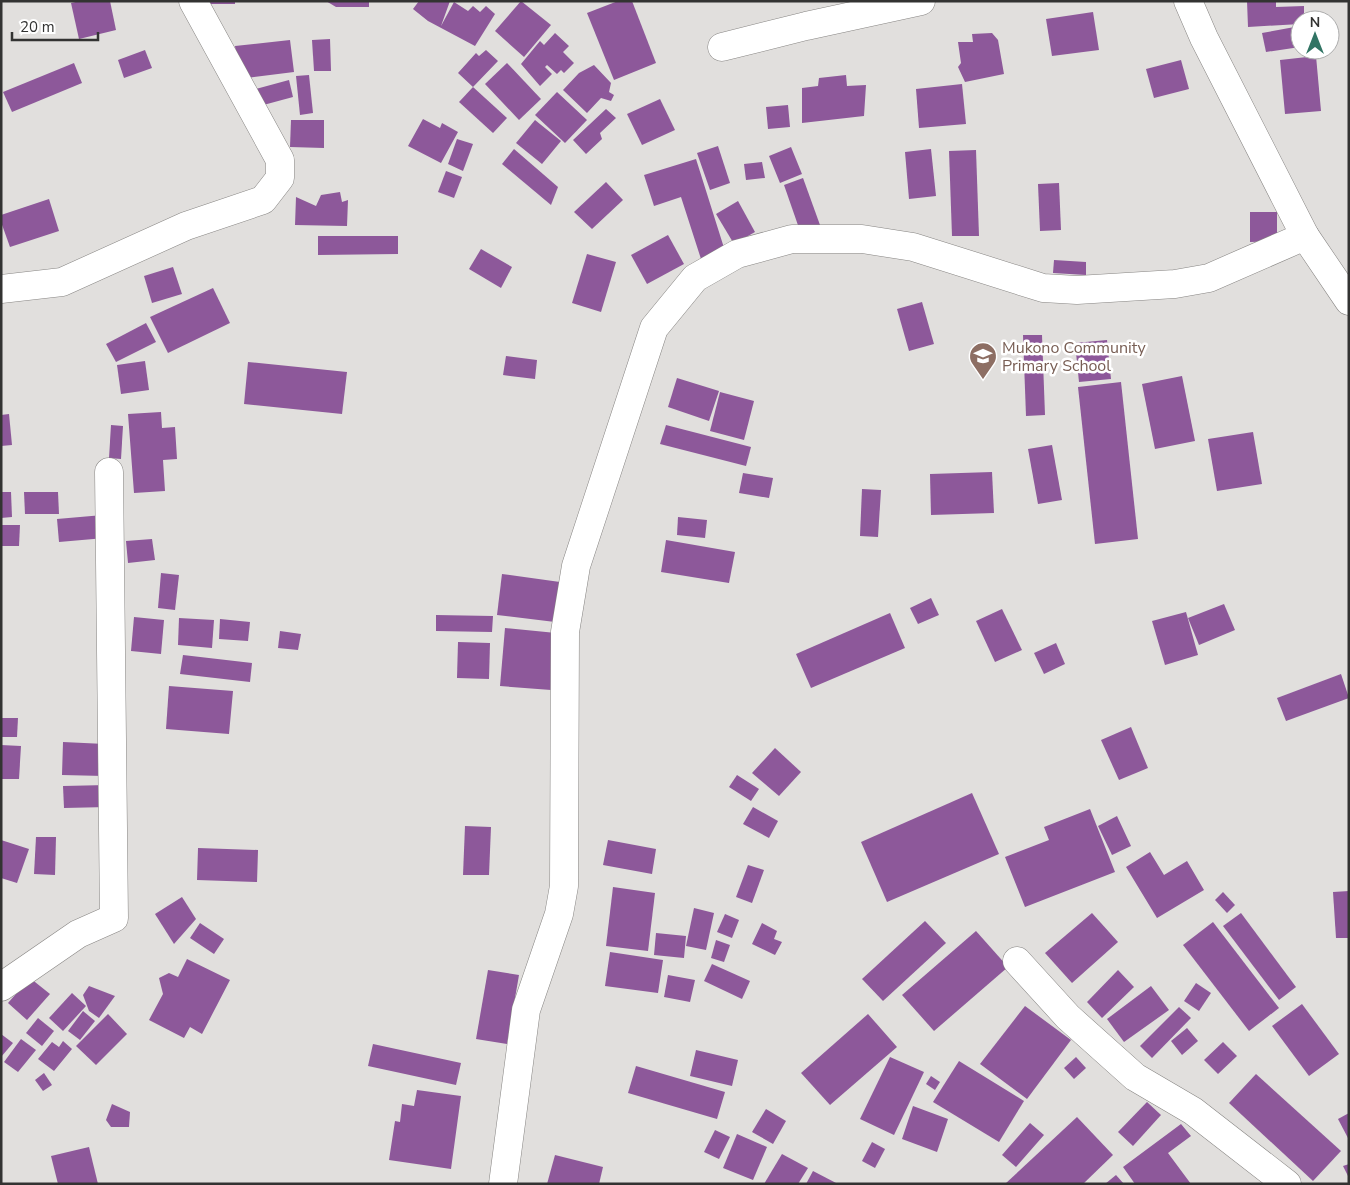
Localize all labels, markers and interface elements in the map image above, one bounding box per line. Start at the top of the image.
scale bar [12,10,99,42]
north arrow [1290,10,1340,60]
text: N [1310,13,1320,32]
text: 20 m [20,17,55,37]
place label: Mukono Community Primary School [1002,337,1146,377]
school or university icon: Mukono Community Primary School [968,341,998,380]

